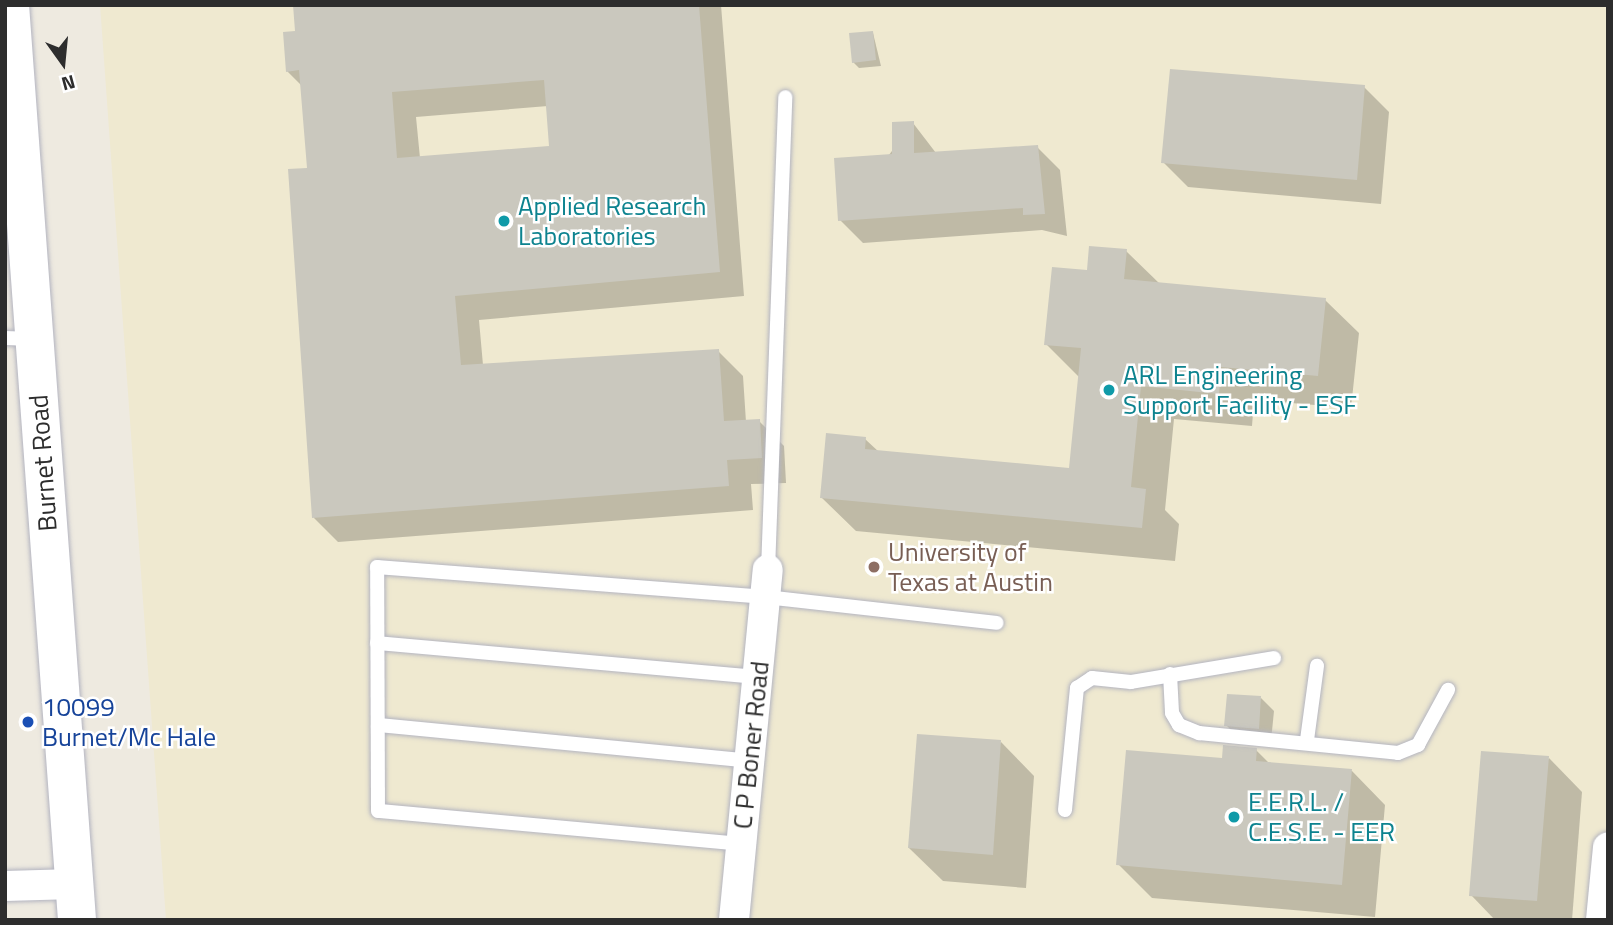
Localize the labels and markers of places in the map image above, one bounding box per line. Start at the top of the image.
place label: Applied Research Laboratories [518,190,706,252]
marker: Applied Research Laboratories [496,213,512,229]
place label: ARL Engineering Support Facility - ESF [1123,359,1357,420]
marker: ARL Engineering Support Facility - ESF [1101,382,1117,398]
place label: University of Texas at Austin [888,536,1053,598]
marker: University of Texas at Austin [866,559,882,575]
place label: 10099 Burnet/Mc Hale [42,691,216,752]
marker: 10099 Burnet/Mc Hale [20,714,36,730]
place label: E.E.R.L. / C.E.S.E. - EER [1248,786,1395,848]
marker: E.E.R.L. / C.E.S.E. - EER [1226,809,1242,825]

